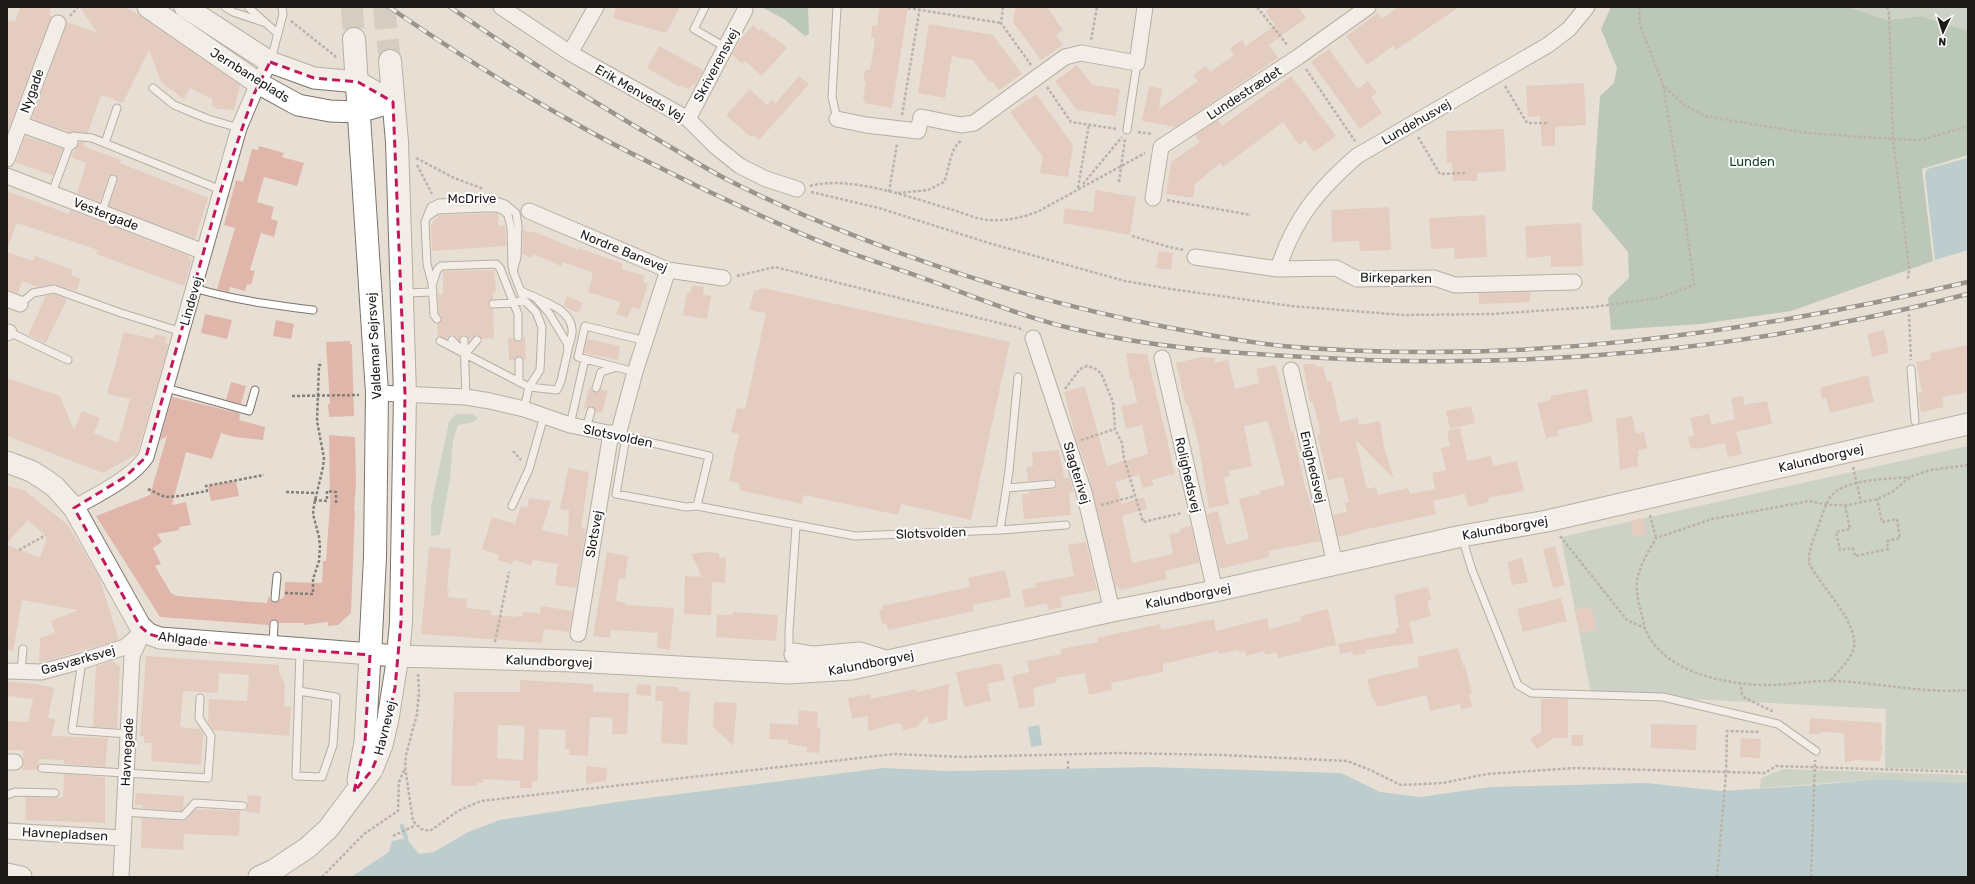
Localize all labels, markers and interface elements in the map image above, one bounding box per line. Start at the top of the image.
north arrow [1923,12,1963,52]
street label: Skriverensvej [690,26,742,104]
text: N [1938,35,1947,48]
street label: Jernbaneplads [207,45,293,106]
street label: Erik Menveds Vej [593,61,687,125]
street label: Lundestrædet [1204,63,1284,123]
street label: Nygade [17,67,48,115]
street label: Lundehusvej [1379,96,1453,148]
park label: Lunden [1729,154,1775,169]
street label: McDrive [448,191,496,206]
street label: Vestergade [71,195,141,234]
street label: Nordre Banevej [578,227,670,275]
street label: Birkeparken [1360,270,1432,286]
street label: Lindevej [177,275,205,327]
street label: Valdemar Sejrsvej [364,292,384,400]
street label: Slotsvolden [582,421,654,451]
street label: Enighedsvej [1296,429,1329,505]
street label: Rolighedsvej [1171,436,1204,514]
street label: Slagterivej [1059,440,1094,506]
street label: Kalundborgvej [1777,441,1865,476]
street label: Slotsvej [582,509,606,559]
street label: Kalundborgvej [1461,513,1549,544]
street label: Slotsvolden [895,524,967,542]
street label: Kalundborgvej [1144,580,1232,613]
street label: Ahlgade [157,629,209,650]
street label: Gasværksvej [39,642,117,678]
street label: Kalundborgvej [827,647,915,680]
street label: Kalundborgvej [505,652,593,671]
street label: Havnevej [371,699,399,757]
street label: Havnegade [118,717,137,787]
street label: Havnepladsen [22,824,108,844]

